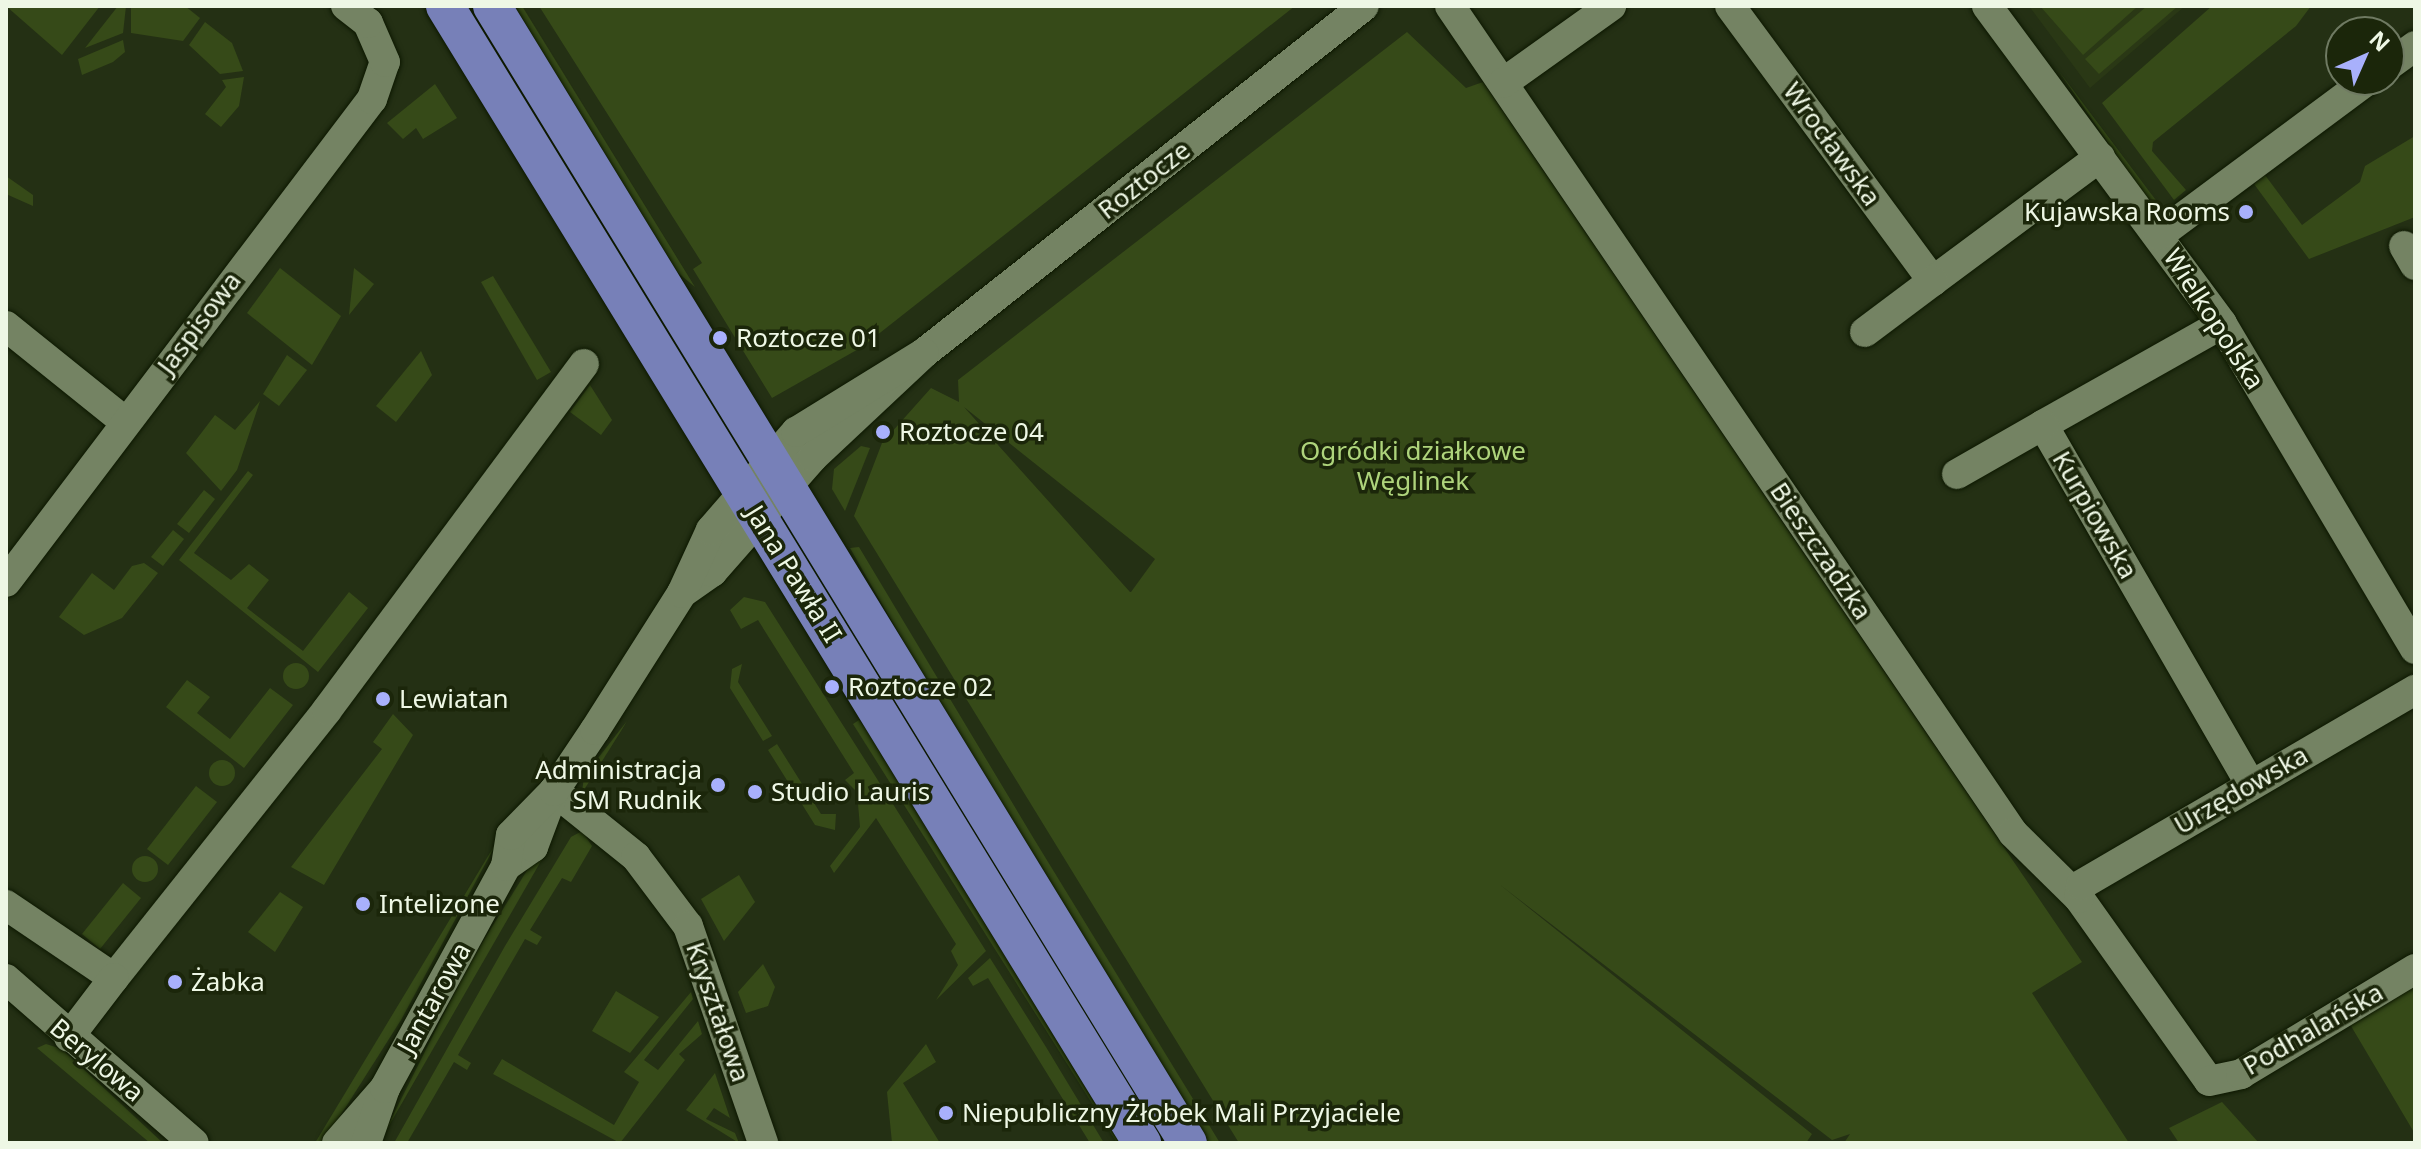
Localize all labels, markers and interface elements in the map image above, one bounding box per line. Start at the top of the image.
north arrow [2325,16,2405,96]
text: N [2364,24,2397,57]
street label: Wrocławska [1777,76,1887,212]
street label: Roztocze [1092,134,1196,226]
place label: Kujawska Rooms [2024,196,2230,228]
marker: Kujawska Rooms [2237,203,2255,221]
street label: Wielkopolska [2157,243,2271,395]
street label: Jaspisowa [151,266,247,380]
place label: Roztocze 01 [736,322,881,354]
marker: Roztocze 01 [711,329,729,347]
place label: Roztocze 04 [899,416,1044,448]
marker: Roztocze 04 [874,423,892,441]
park label: Ogródki działkowe Węglinek [1300,435,1526,496]
street label: Kurpiowska [2046,446,2144,584]
street label: Bieszczadzka [1764,476,1878,626]
street label: Jana Pawła II [740,500,848,648]
place label: Roztocze 02 [848,671,993,703]
marker: Roztocze 02 [823,678,841,696]
place label: Lewiatan [399,683,509,715]
marker: Lewiatan [374,690,392,708]
street label: Urzędowska [2169,739,2313,841]
place label: Administracja SM Rudnik [535,754,702,816]
marker: Administracja SM Rudnik [709,776,727,794]
place label: Studio Lauris [771,776,930,808]
marker: Studio Lauris [746,783,764,801]
place label: Intelizone [379,888,500,920]
marker: Intelizone [354,895,372,913]
street label: Jantarowa [391,937,477,1059]
street label: Kryształowa [680,938,756,1086]
place label: Żabka [191,966,265,998]
marker: Żabka [166,973,184,991]
street label: Podhalańska [2237,976,2389,1082]
street label: Berylowa [44,1012,150,1108]
place label: Niepubliczny Żłobek Mali Przyjaciele [962,1097,1401,1129]
marker: Niepubliczny Żłobek Mali Przyjaciele [937,1104,955,1122]

